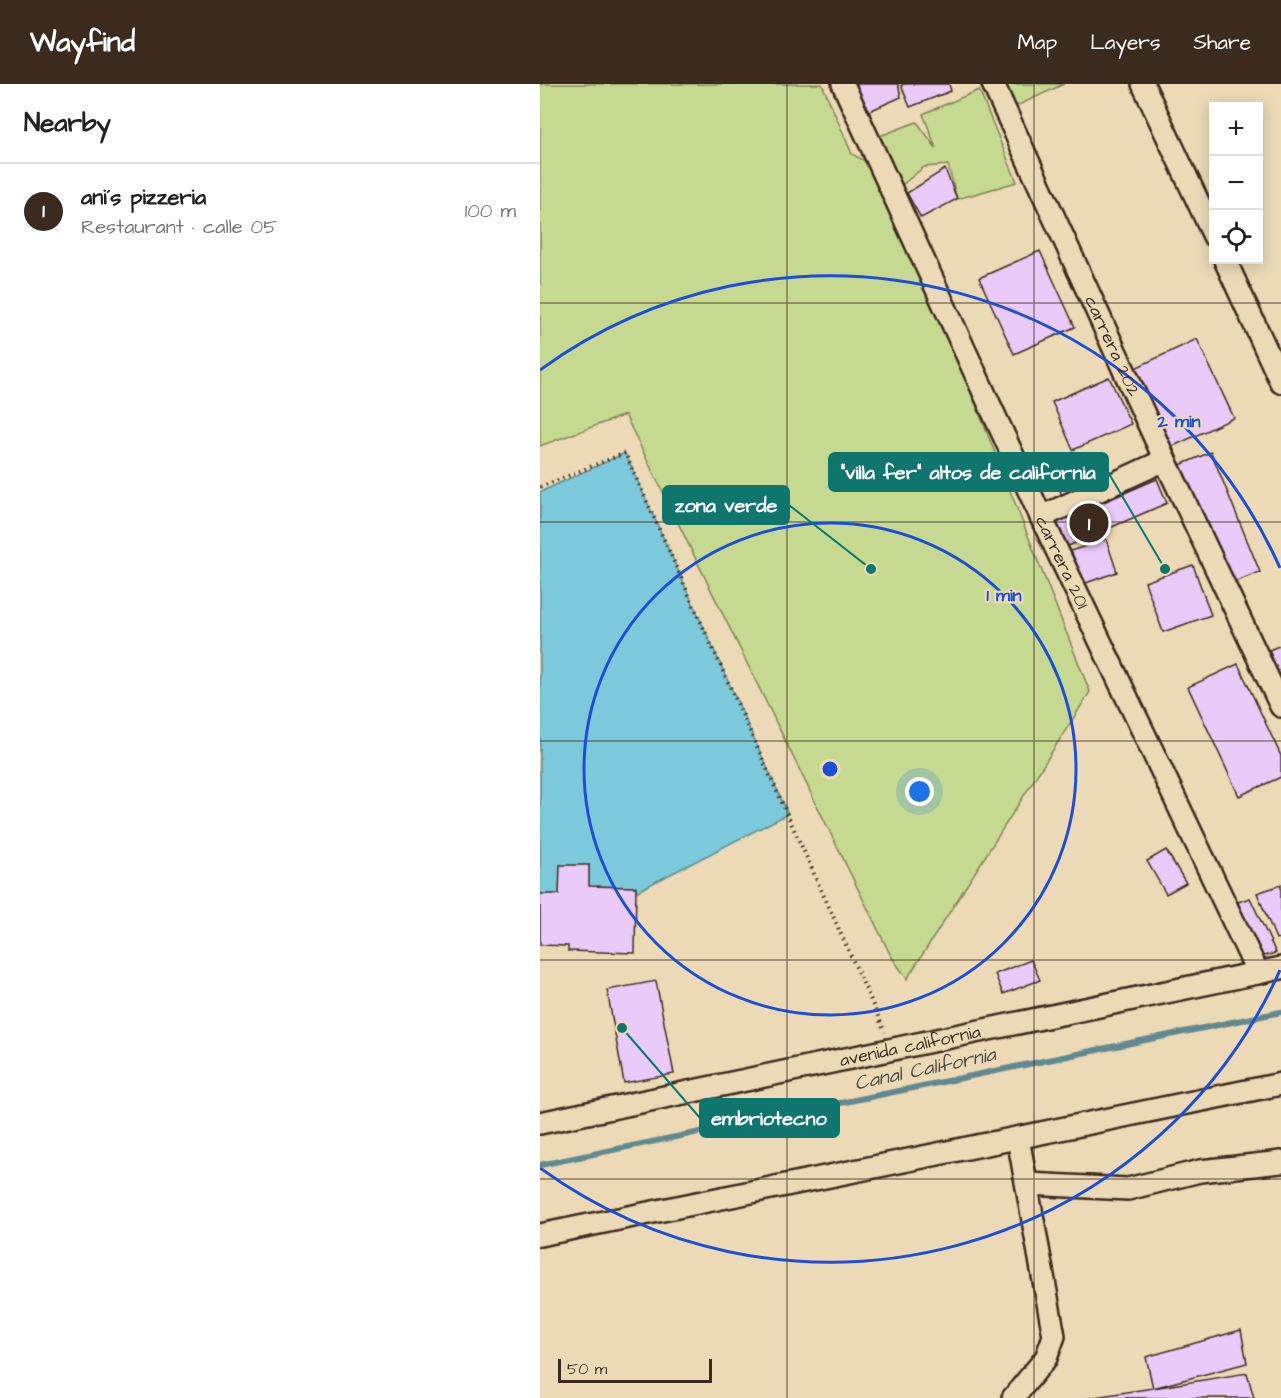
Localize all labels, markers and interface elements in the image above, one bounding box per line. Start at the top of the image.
text: Wayfind [30,23,135,62]
text: Map [1017,28,1057,57]
text: Layers [1090,28,1160,57]
text: Share [1193,28,1251,57]
map controls [1209,102,1263,264]
button: + [1209,102,1263,156]
text: Nearby [24,105,111,141]
button: − [1209,156,1263,210]
text: ani´s pizzeria [81,182,206,213]
text: 1 [42,197,45,225]
text: 100 m [465,197,516,225]
button: locate [1209,210,1263,264]
text: Restaurant · calle 05 [81,213,277,241]
street label: carrera 202 [1079,291,1147,401]
text: 2 min [1156,409,1201,434]
callout: "villa fer" altos de california [829,453,1108,491]
text: "villa fer" altos de california [840,459,1096,487]
callout: zona verde [663,486,789,524]
text: zona verde [675,492,777,520]
pin: 1 [1070,500,1108,546]
street label: carrera 201 [1032,512,1094,612]
text: 1 min [986,583,1022,608]
centre of rings [820,759,840,779]
your location [905,777,934,806]
street label: avenida california [837,1019,983,1073]
water label: Canal California [852,1040,999,1098]
callout: embriotecno [700,1099,839,1137]
text: embriotecno [711,1105,828,1133]
scale bar [558,1356,712,1384]
text: 50 m [567,1358,607,1380]

